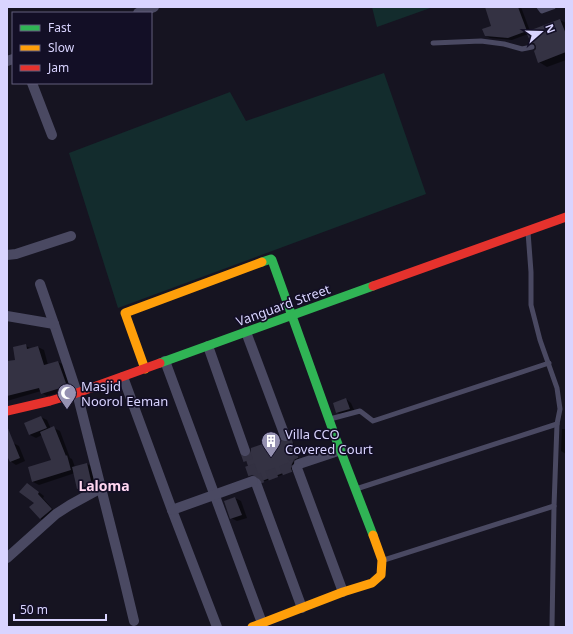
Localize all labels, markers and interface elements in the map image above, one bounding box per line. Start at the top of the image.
legend [12,12,152,84]
north arrow [521,12,561,52]
text: Fast [48,19,72,36]
text: N [542,22,559,35]
text: Slow [48,39,75,56]
text: Jam [47,59,69,76]
street label: Vanguard Street [233,280,333,330]
place label: Masjid Noorol Eeman [81,377,168,410]
mosque icon: Masjid Noorol Eeman [56,382,78,410]
place label: Villa CCO Covered Court [285,425,373,458]
building icon: Villa CCO Covered Court [260,430,282,458]
district label: Laloma [78,476,130,495]
scale bar [14,596,106,622]
text: 50 m [20,601,48,618]

